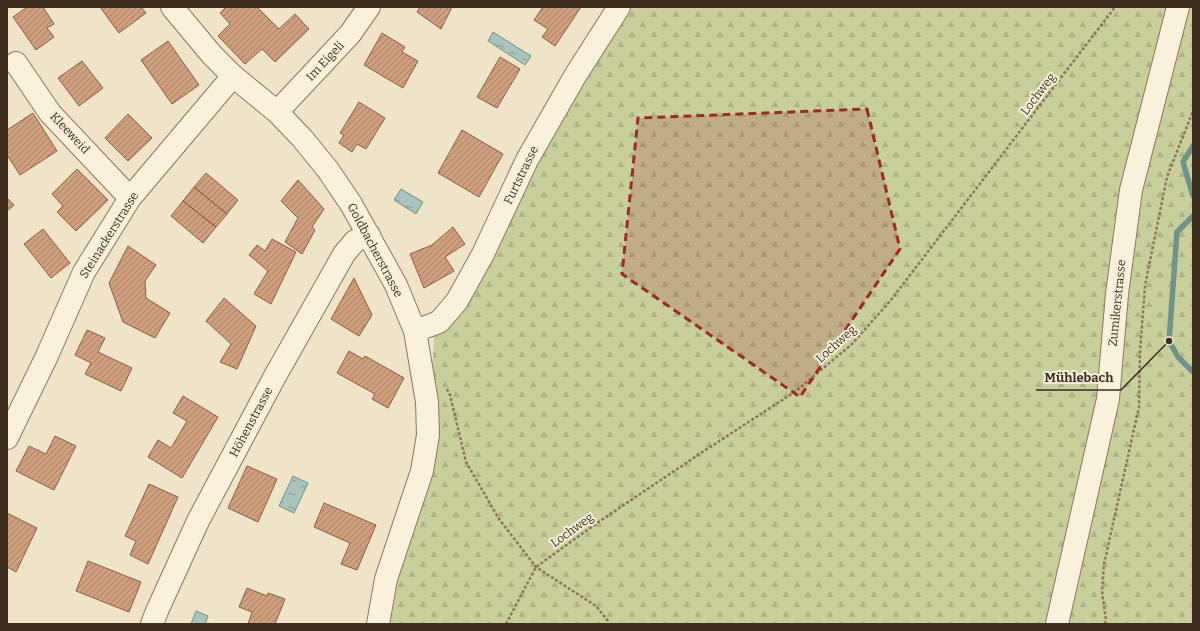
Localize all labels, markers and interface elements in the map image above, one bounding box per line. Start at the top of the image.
street label: Im Eigeli [303,38,347,84]
street label: Lochweg [1018,70,1059,118]
street label: Kleeweid [47,109,93,157]
street label: Furtstrasse [501,144,541,206]
street label: Steinackerstrasse [77,189,141,281]
street label: Goldbacherstrasse [344,201,406,299]
street label: Zumikerstrasse [1105,259,1129,347]
street label: Lochweg [813,322,859,366]
callout: Mühlebach [1036,365,1121,390]
text: Mühlebach [1045,370,1114,385]
street label: Höhenstrasse [227,385,275,459]
street label: Lochweg [548,510,596,550]

